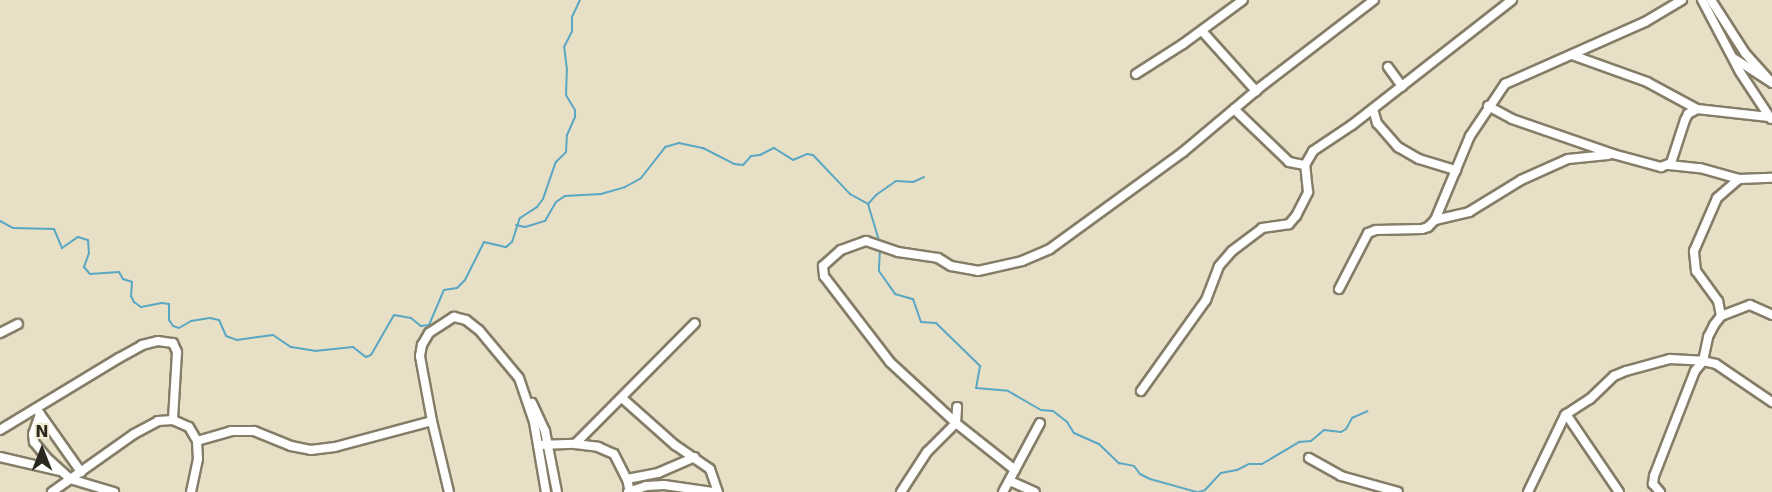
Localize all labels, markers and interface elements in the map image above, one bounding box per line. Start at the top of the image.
north arrow [12,420,72,480]
text: N [35,422,49,441]

